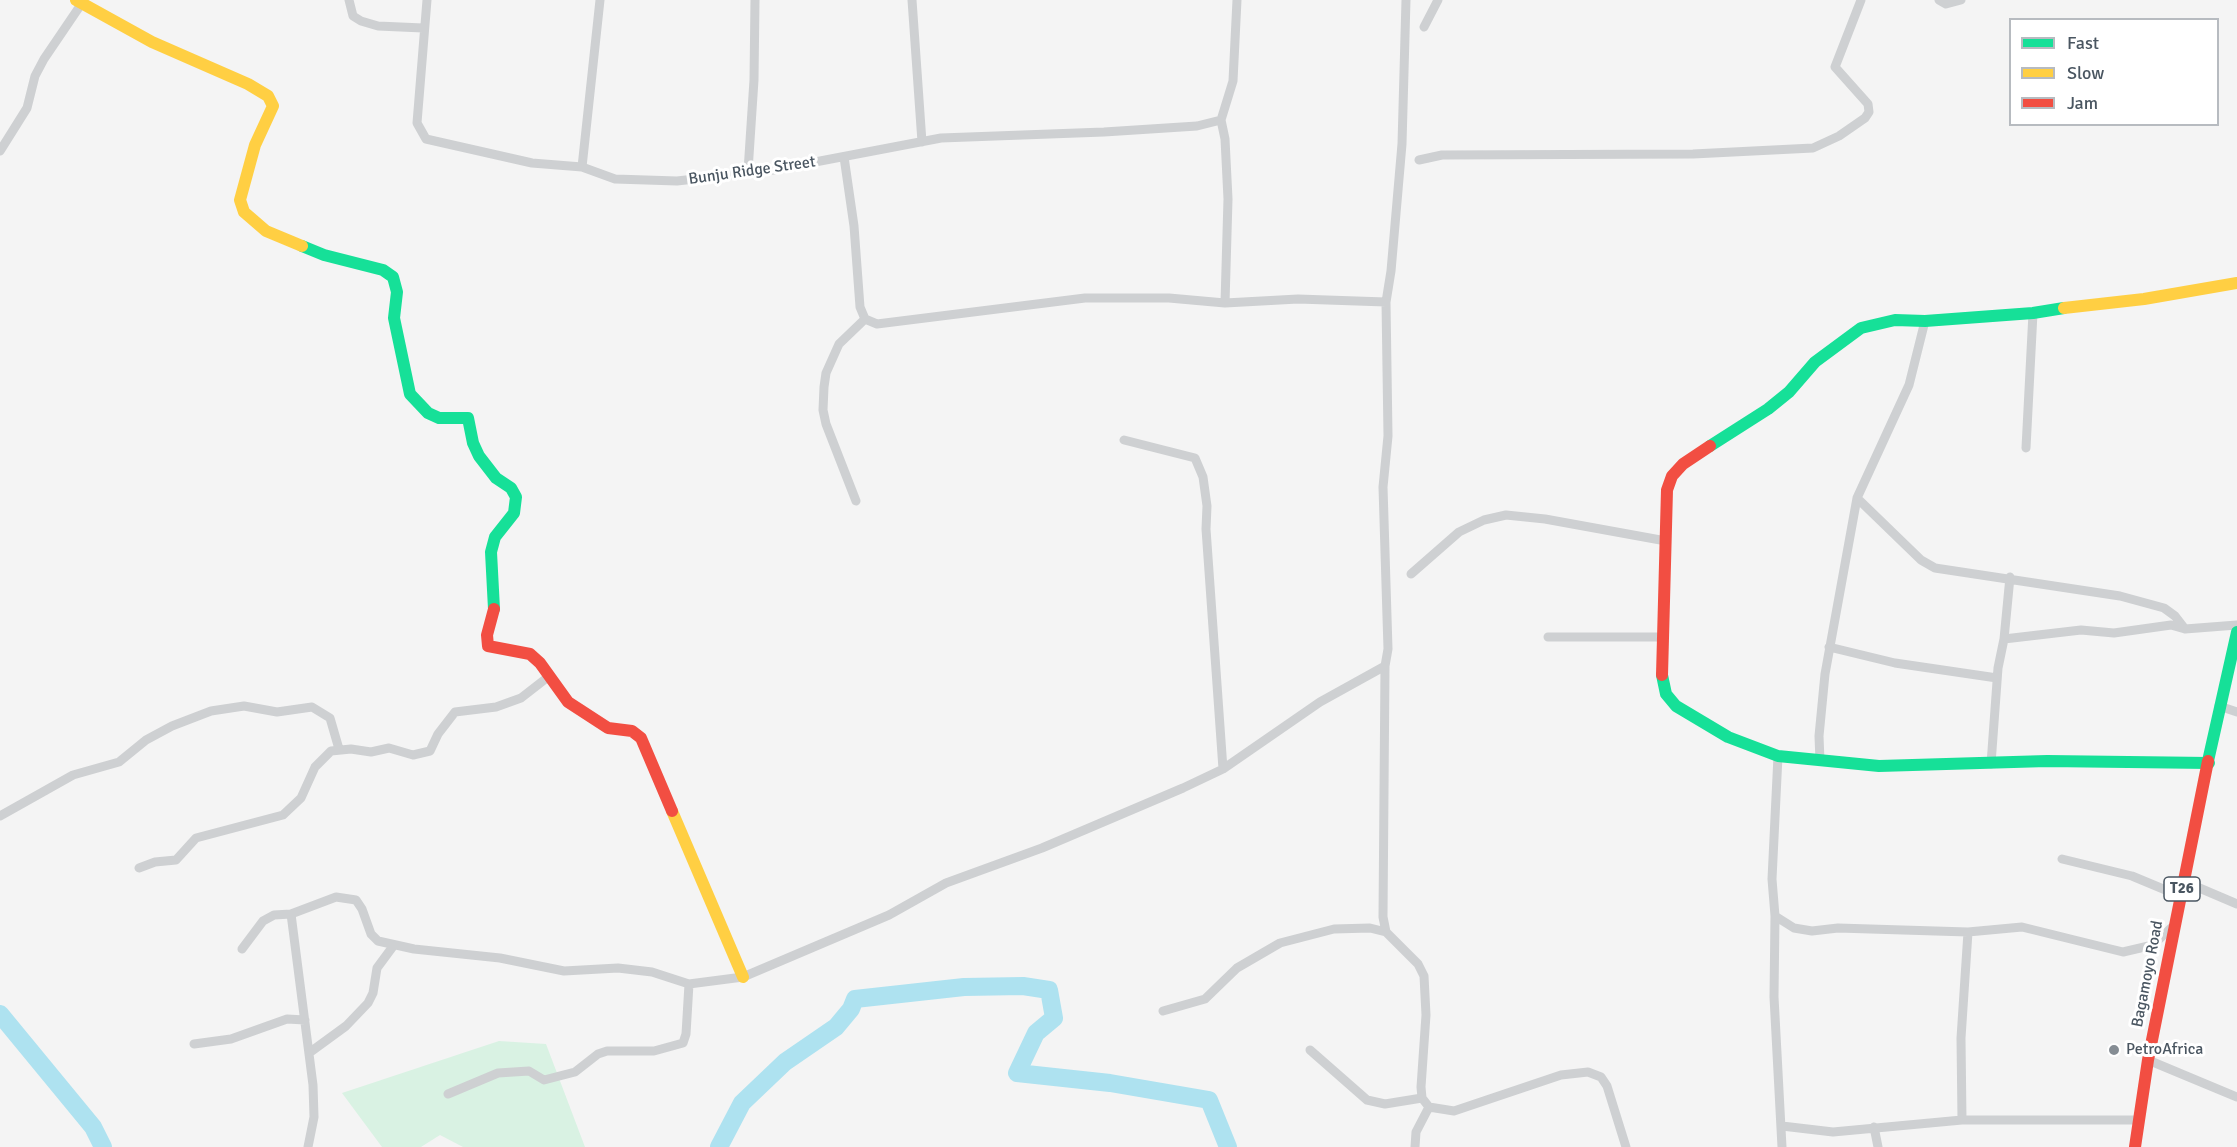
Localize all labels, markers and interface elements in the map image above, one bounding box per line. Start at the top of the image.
legend [2009,18,2219,126]
text: Fast [2067,32,2099,54]
text: Slow [2067,62,2104,84]
text: Jam [2067,92,2098,114]
street label: Bunju Ridge Street [687,153,817,189]
road number: T26 [2164,877,2200,901]
street label: Bagamoyo Road [2128,919,2168,1029]
place label: PetroAfrica [2126,1040,2203,1060]
marker: PetroAfrica [2107,1043,2121,1057]

